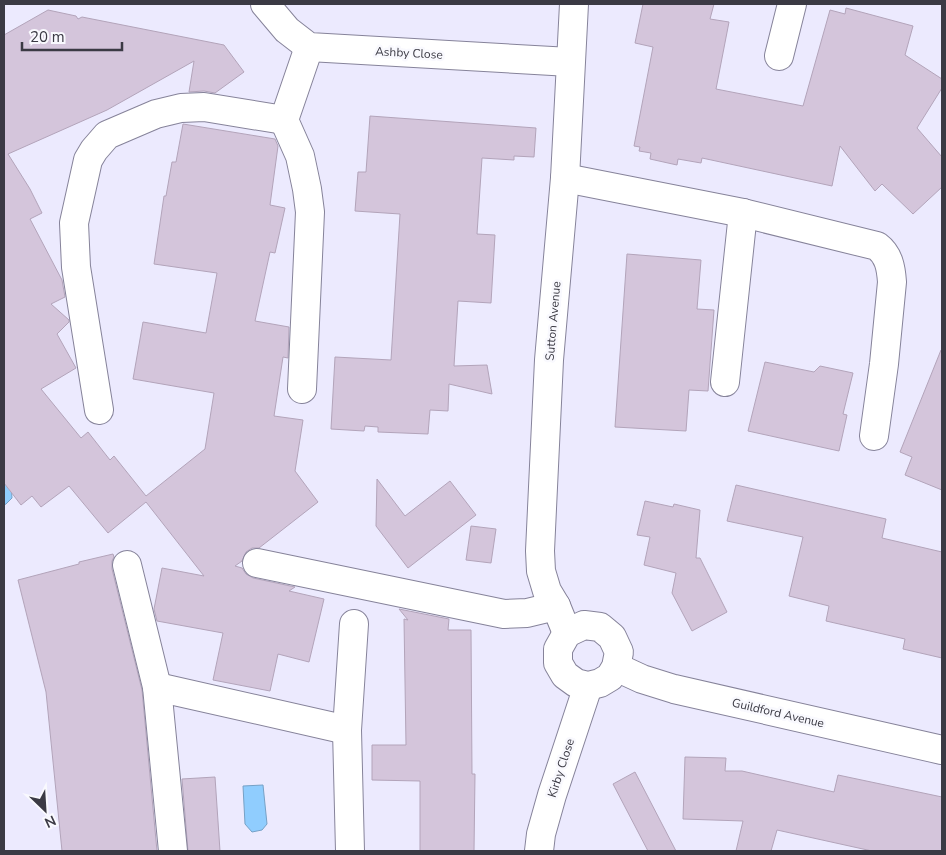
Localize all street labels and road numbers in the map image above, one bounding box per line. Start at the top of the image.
street label: Ashby Close [375,43,443,63]
street label: Sutton Avenue [542,281,564,361]
street label: Guildford Avenue [730,695,826,731]
street label: Kirby Close [544,736,578,800]

